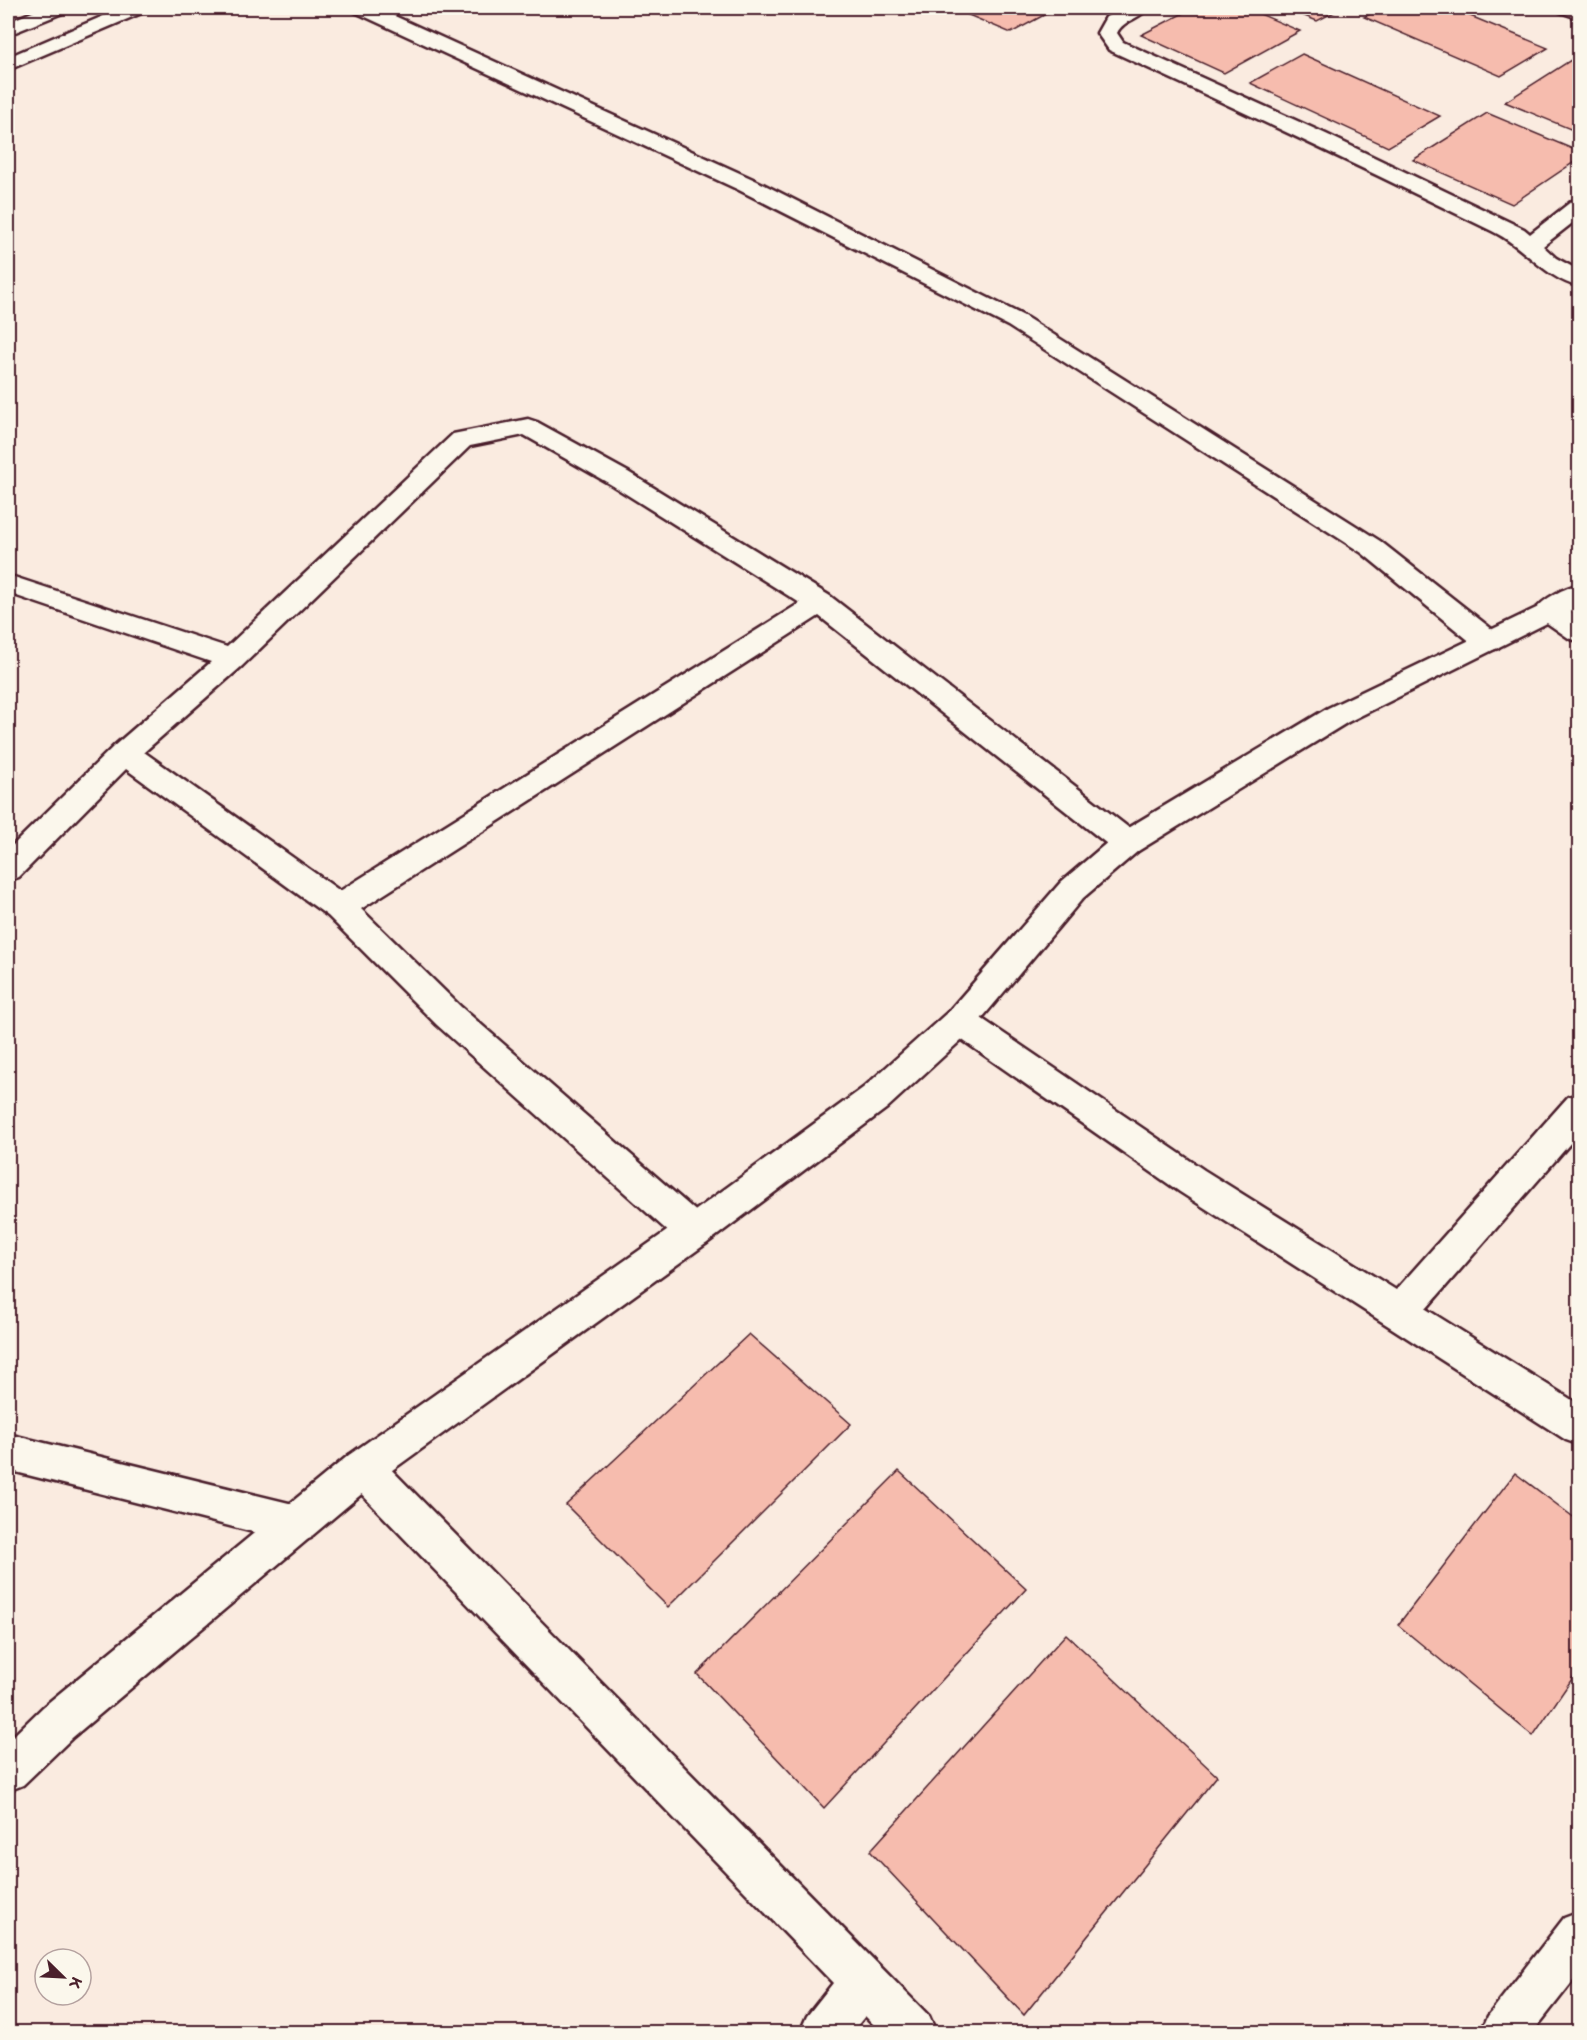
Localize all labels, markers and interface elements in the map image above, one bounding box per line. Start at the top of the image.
north arrow [33,1947,93,2007]
text: K [65,1974,87,1992]

